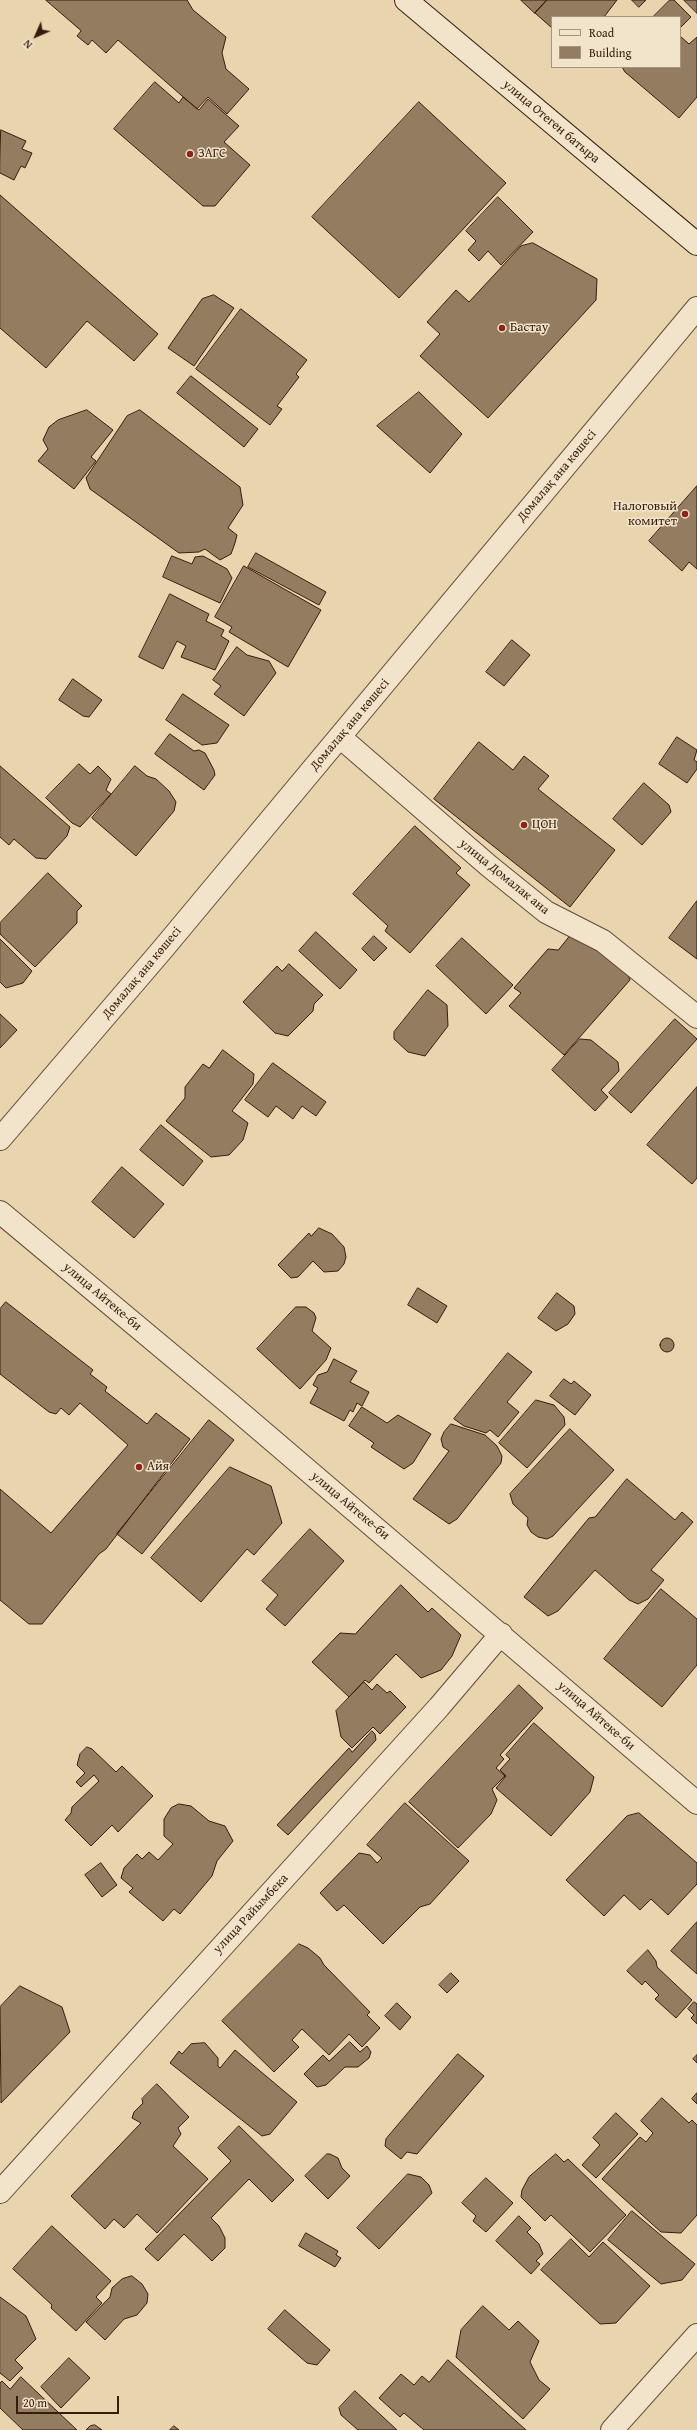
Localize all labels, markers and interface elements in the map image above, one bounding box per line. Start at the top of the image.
north arrow [16,16,56,56]
legend [551,16,681,68]
text: Road [589,24,614,41]
text: N [19,36,36,53]
text: Building [589,44,632,61]
street label: улица Отеген батыра [499,77,603,167]
place label: ЗАГС [198,146,226,162]
marker: ЗАГС [185,149,195,159]
place label: Бастау [510,320,548,336]
marker: Бастау [497,323,507,333]
street label: Домалақ ана көшесі [514,427,600,525]
place label: Налоговый комитет [613,499,677,530]
marker: Налоговый комитет [680,509,690,519]
street label: Домалақ ана көшесі [307,676,393,774]
place label: ЦОН [532,817,557,833]
marker: ЦОН [519,820,529,830]
street label: улица Домалак ана [456,836,552,918]
street label: Домалақ ана көшесі [99,924,185,1022]
street label: улица Айтеке-би [60,1260,144,1334]
place label: Айя [147,1459,169,1475]
marker: Айя [134,1462,144,1472]
street label: улица Айтеке-би [308,1469,392,1543]
street label: улица Айтеке-би [554,1678,638,1754]
street label: улица Райымбека [210,1871,292,1957]
scale bar [18,2388,121,2414]
text: 20 m [23,2394,47,2411]

